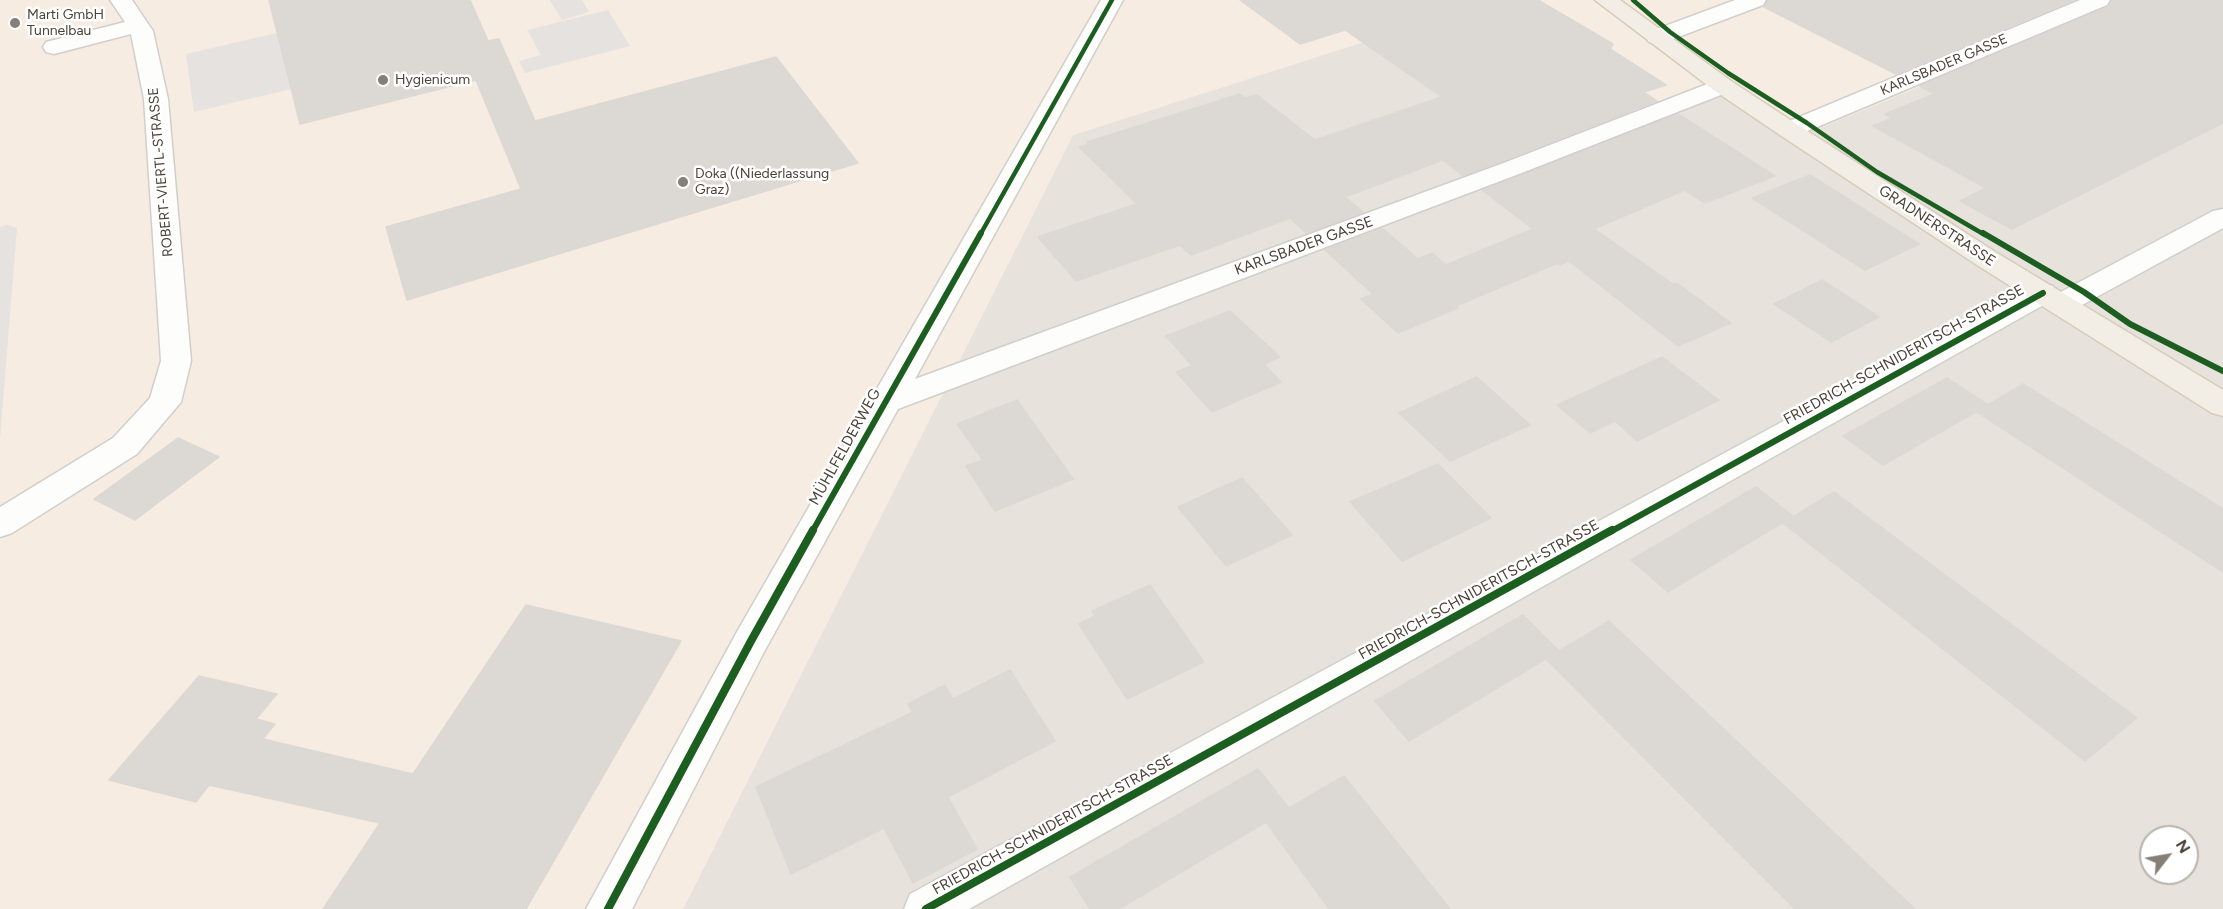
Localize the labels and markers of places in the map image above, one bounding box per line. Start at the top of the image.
place label: Marti GmbH Tunnelbau [27,7,104,40]
marker: Marti GmbH Tunnelbau [8,16,22,30]
place label: Hygienicum [395,72,470,88]
marker: Hygienicum [376,73,390,87]
place label: Doka ((Niederlassung Graz) [695,166,829,198]
marker: Doka ((Niederlassung Graz) [676,175,690,189]

